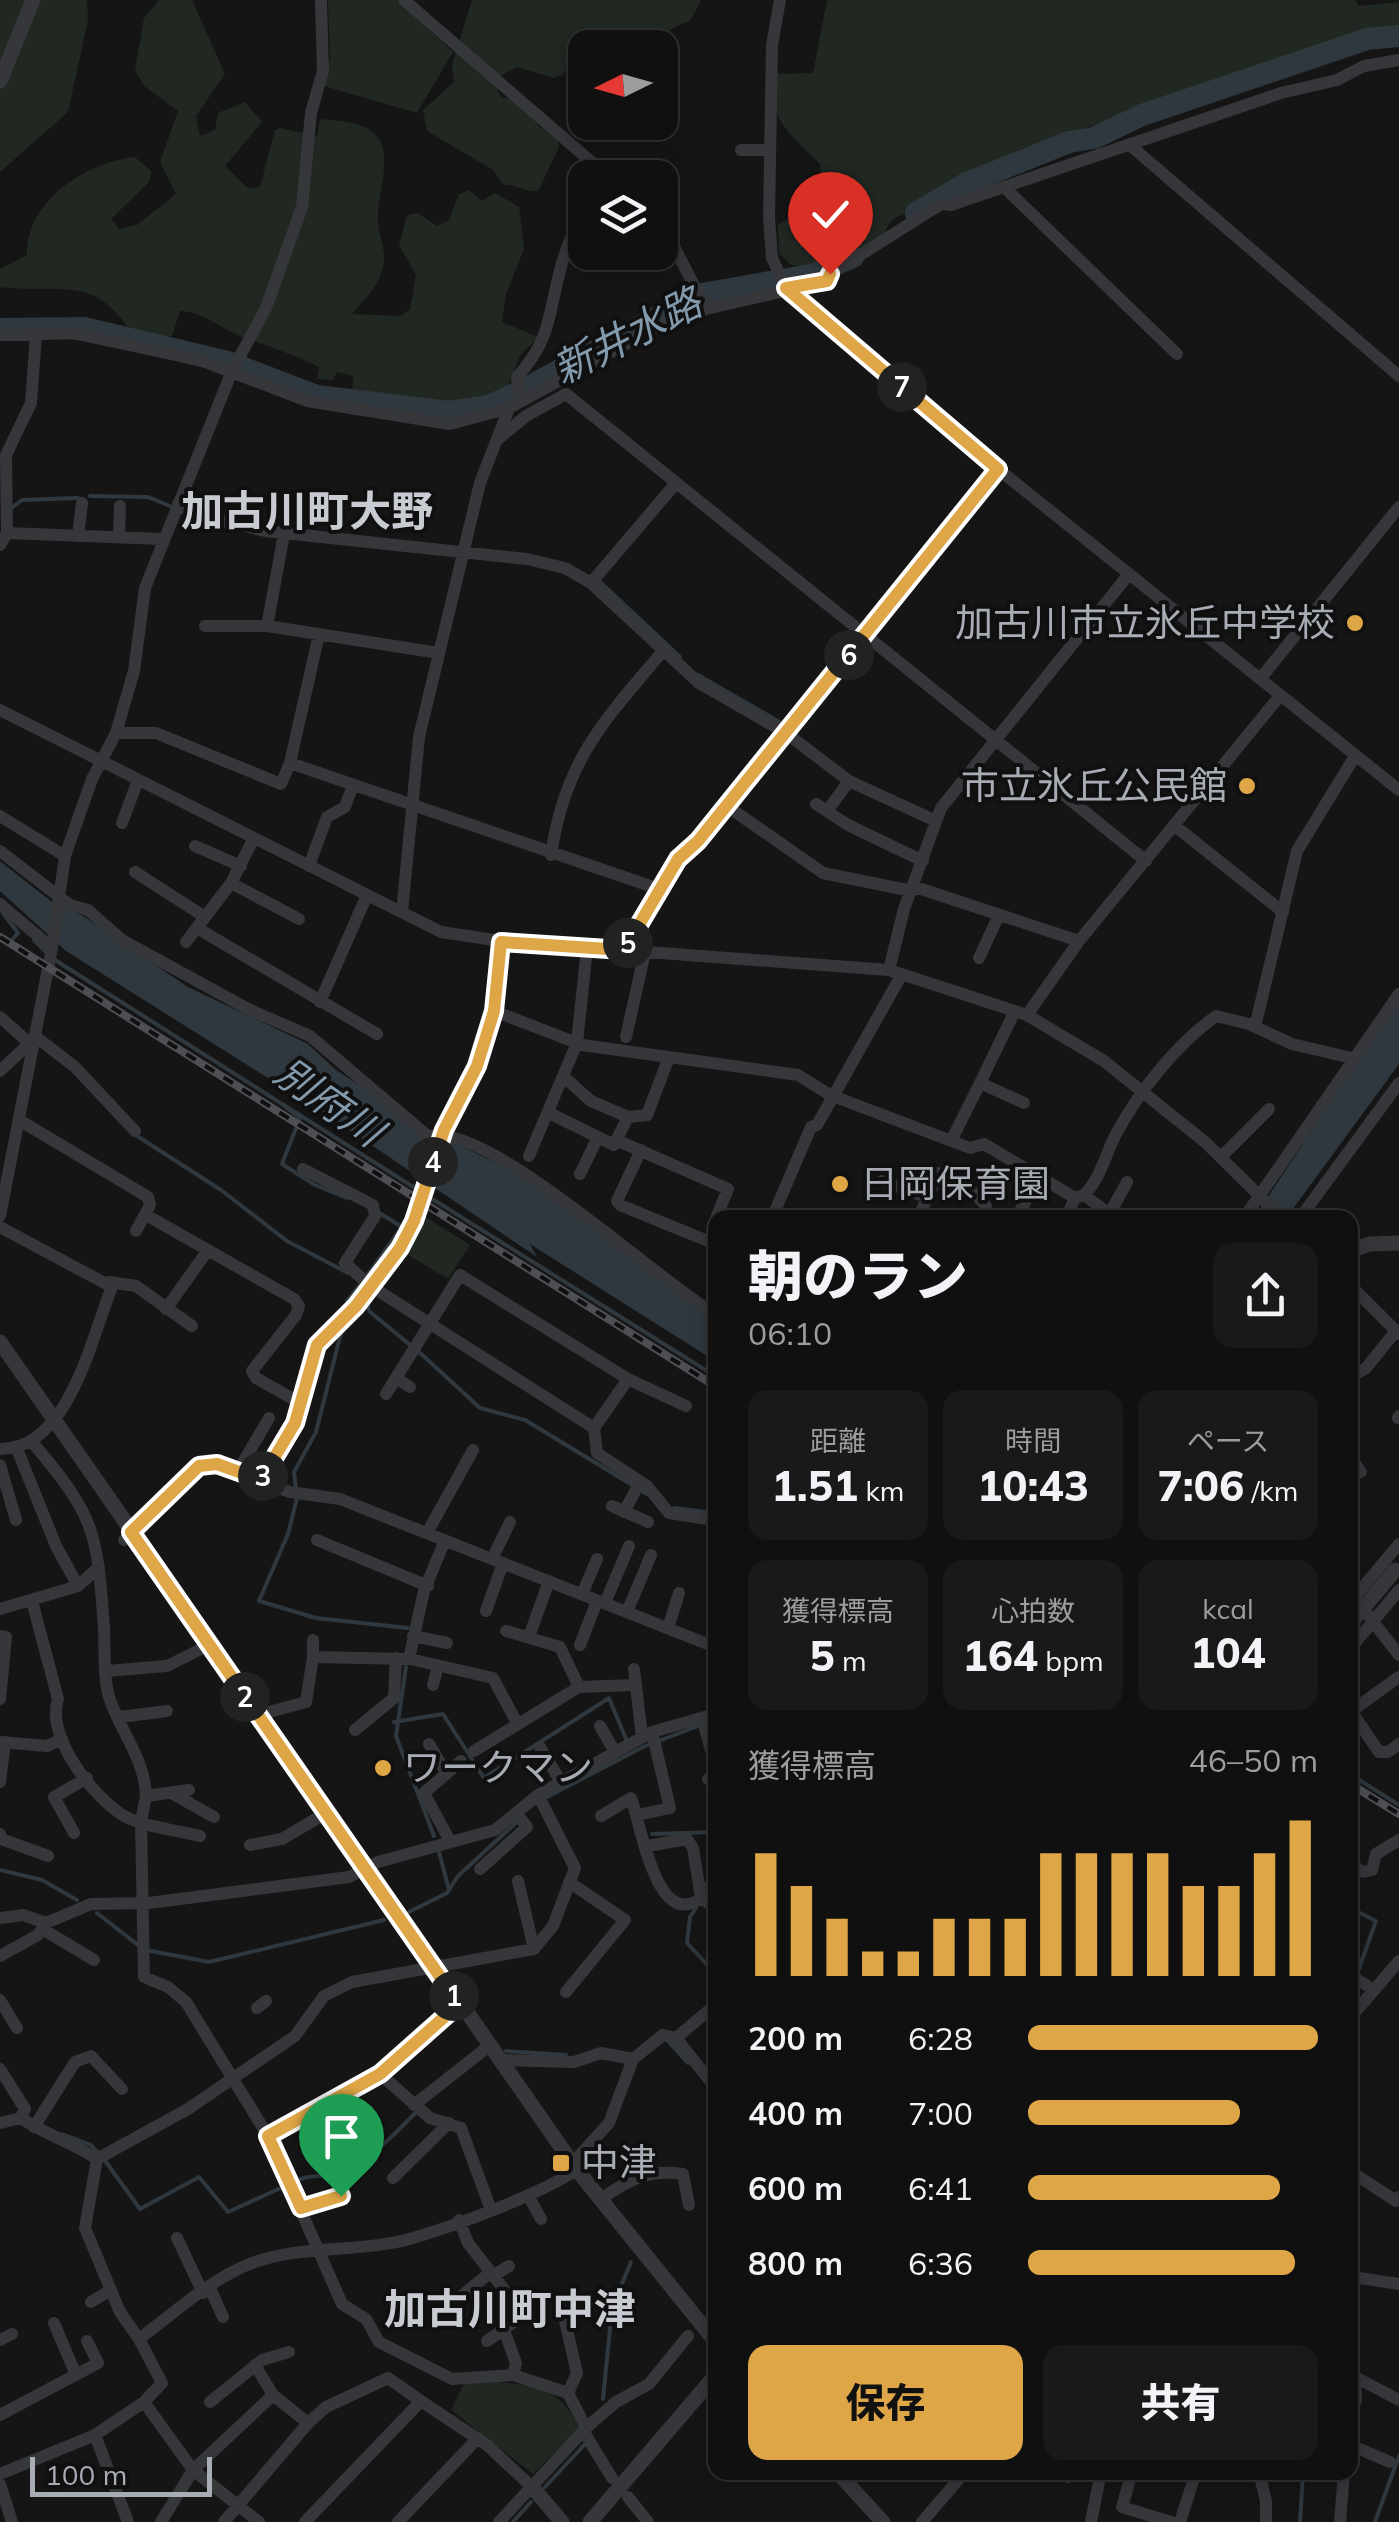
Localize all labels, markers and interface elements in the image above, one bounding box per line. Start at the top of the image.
north arrow [568,30,678,140]
map controls [568,30,678,270]
button: layers [568,160,678,270]
pin [788,172,873,275]
icon: check [803,187,858,242]
water label: 新井水路 [544,275,712,394]
pin: 7 [877,362,927,412]
text: 7 [894,369,910,404]
district label: 加古川町大野 [181,484,433,537]
place label: 加古川市立氷丘中学校 [955,598,1335,646]
marker: 加古川市立氷丘中学校 [1344,612,1366,634]
pin: 6 [824,630,874,680]
text: 6 [841,637,857,672]
place label: 市立氷丘公民館 [961,761,1227,809]
marker: 市立氷丘公民館 [1236,775,1258,797]
pin: 5 [603,918,653,968]
text: 5 [620,925,636,960]
water label: 別府川 [266,1046,396,1158]
pin: 4 [408,1137,458,1187]
text: 4 [425,1144,441,1179]
place label: 日岡保育園 [860,1159,1050,1207]
marker: 日岡保育園 [829,1173,851,1195]
text: 朝のラン [748,1241,968,1310]
button: share [1213,1243,1318,1348]
text: 06:10 [748,1313,832,1353]
text: 距離 [810,1423,866,1458]
text: 時間 [1005,1423,1061,1458]
text: ペース [1187,1423,1269,1458]
pin: 3 [238,1451,288,1501]
text: 3 [255,1458,271,1493]
text: 1.51 [772,1459,858,1512]
text: 10:43 [977,1459,1089,1512]
text: 7:06 [1158,1459,1244,1512]
text: km [858,1473,904,1508]
text: /km [1244,1473,1298,1508]
text: kcal [1202,1591,1254,1626]
text: 獲得標高 [782,1593,894,1628]
text: 心拍数 [991,1593,1075,1628]
text: 104 [1190,1626,1266,1679]
text: 5 [809,1629,835,1682]
text: 164 [962,1629,1038,1682]
text: m [835,1643,867,1678]
text: bpm [1038,1643,1104,1678]
pin: 2 [220,1672,270,1722]
text: 2 [237,1679,253,1714]
text: 46–50 m [1189,1740,1318,1780]
place label: ワークマン [403,1743,593,1791]
text: 獲得標高 [748,1745,876,1785]
marker: ワークマン [372,1757,394,1779]
pin: 1 [429,1971,479,2021]
text: 1 [446,1978,462,2013]
text: 200 m [748,2018,843,2058]
text: 6:28 [908,2018,973,2058]
text: 400 m [748,2093,843,2133]
text: 7:00 [908,2093,973,2133]
pin [299,2094,384,2197]
icon: arrive [314,2109,369,2164]
place label: 中津 [581,2138,657,2186]
marker: 中津 [550,2152,572,2174]
text: 600 m [748,2168,843,2208]
text: 6:41 [908,2168,973,2208]
text: 800 m [748,2243,843,2283]
text: 6:36 [908,2243,973,2283]
district label: 加古川町中津 [384,2282,636,2335]
button: 保存 [748,2345,1023,2460]
button: 共有 [1043,2345,1318,2460]
scale bar [30,2452,212,2496]
text: 100 m [45,2457,127,2492]

